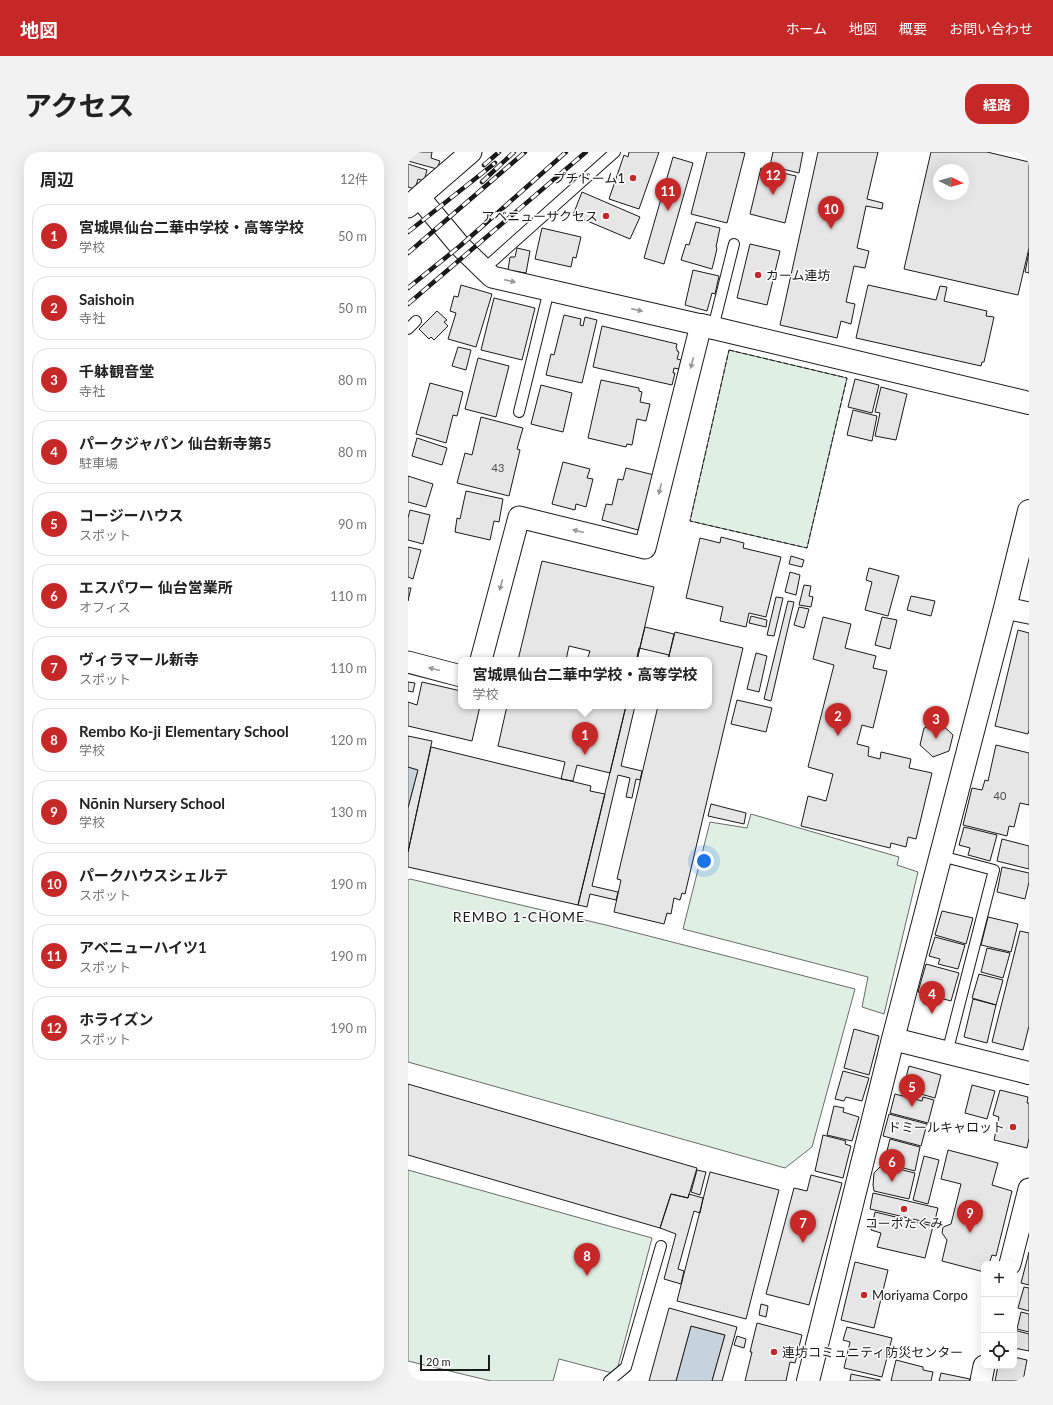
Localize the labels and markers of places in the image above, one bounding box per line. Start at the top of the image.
pin: 12 [760,162,786,195]
place label: プチドーム1 [553,170,625,186]
marker: プチドーム1 [628,173,638,183]
pin: 11 [655,178,681,211]
pin: 10 [818,196,844,229]
place label: アベニューサクセス [482,208,598,224]
marker: アベニューサクセス [601,211,611,221]
place label: カーム連坊 [766,267,831,283]
marker: カーム連坊 [753,270,763,280]
pin: 2 [825,703,851,736]
pin: 3 [923,706,949,739]
pin: 1 [572,722,598,755]
pin: 4 [919,981,945,1014]
pin: 5 [899,1074,925,1107]
place label: ドミールキャロット [888,1119,1005,1135]
marker: ドミールキャロット [1008,1122,1018,1132]
pin: 6 [879,1149,905,1182]
pin: 9 [957,1200,983,1233]
marker: コーポたくみ [899,1204,909,1214]
pin: 7 [790,1210,816,1243]
place label: コーポたくみ [865,1215,943,1231]
pin: 8 [574,1243,600,1276]
place label: Moriyama Corpo [872,1287,968,1303]
marker: Moriyama Corpo [859,1290,869,1300]
place label: 連坊コミュニティ防災センター [782,1344,963,1360]
marker: 連坊コミュニティ防災センター [769,1347,779,1357]

